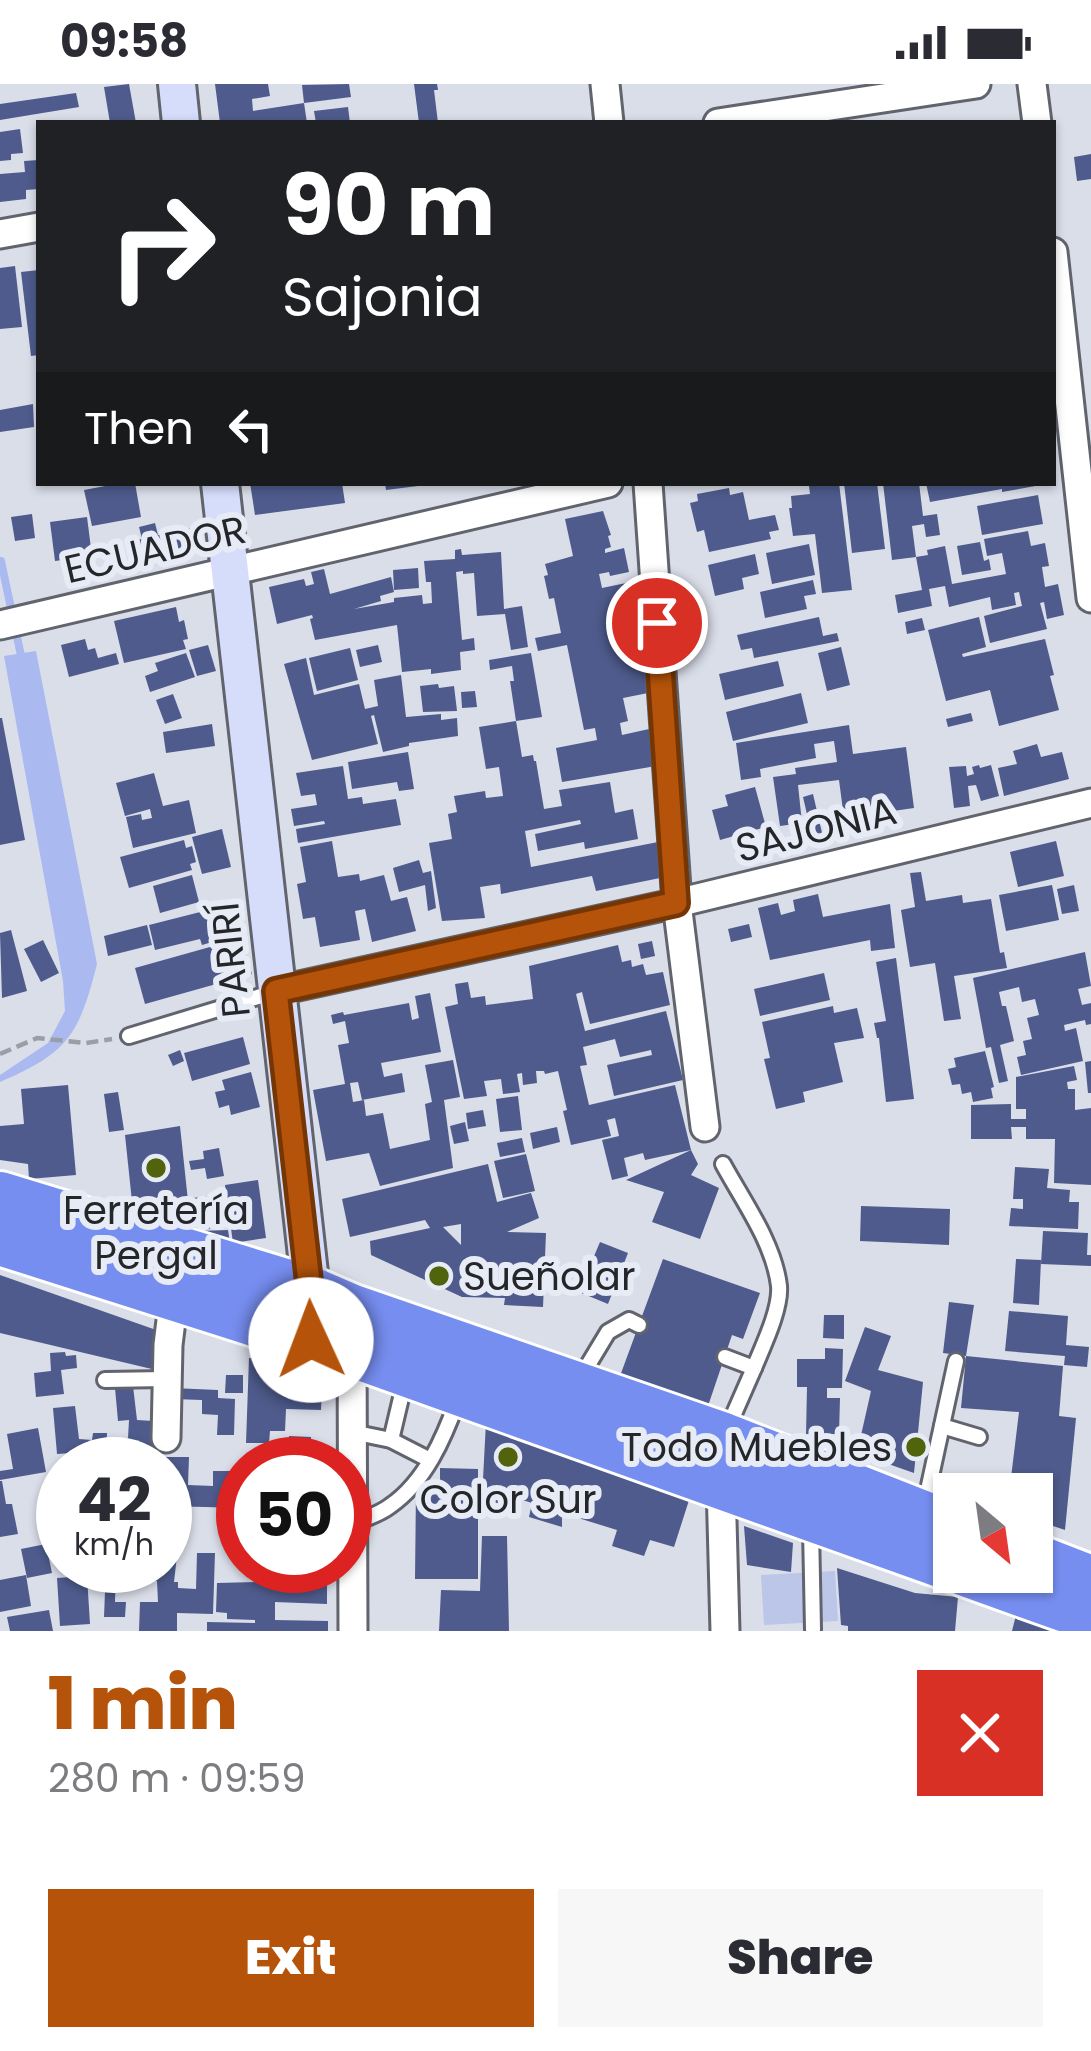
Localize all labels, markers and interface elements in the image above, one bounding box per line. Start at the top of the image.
text: 09:58 [60,10,188,73]
text: 90 m [282,147,495,264]
icon: right [84,168,240,324]
text: Sajonia [282,259,483,335]
icon: left [218,396,284,462]
text: Then [84,397,194,460]
street label: ECUADOR [59,502,251,597]
pin [606,572,708,674]
icon: arrive [624,590,690,656]
street label: SAJONIA [730,783,902,876]
street label: PARIRÍ [197,900,264,1020]
marker: Ferretería Pergal [143,1155,169,1181]
place label: Ferretería Pergal [63,1183,249,1283]
place label: Sueñolar [463,1249,635,1304]
marker: Sueñolar [426,1263,452,1289]
position arrow [248,1277,374,1403]
place label: Todo Muebles [621,1420,892,1475]
marker: Todo Muebles [903,1434,929,1460]
speed limit sign: 50 [216,1437,372,1593]
marker: Color Sur [495,1444,521,1470]
text: 42 [77,1458,151,1542]
place label: Color Sur [420,1472,596,1527]
north arrow [933,1473,1053,1593]
map controls [933,1473,1053,1593]
text: km/h [74,1523,154,1566]
text: 1 min [48,1653,238,1754]
button: close [917,1670,1043,1796]
text: 280 m · 09:59 [48,1751,306,1806]
button: Exit [48,1889,534,2027]
button: Share [558,1889,1043,2027]

